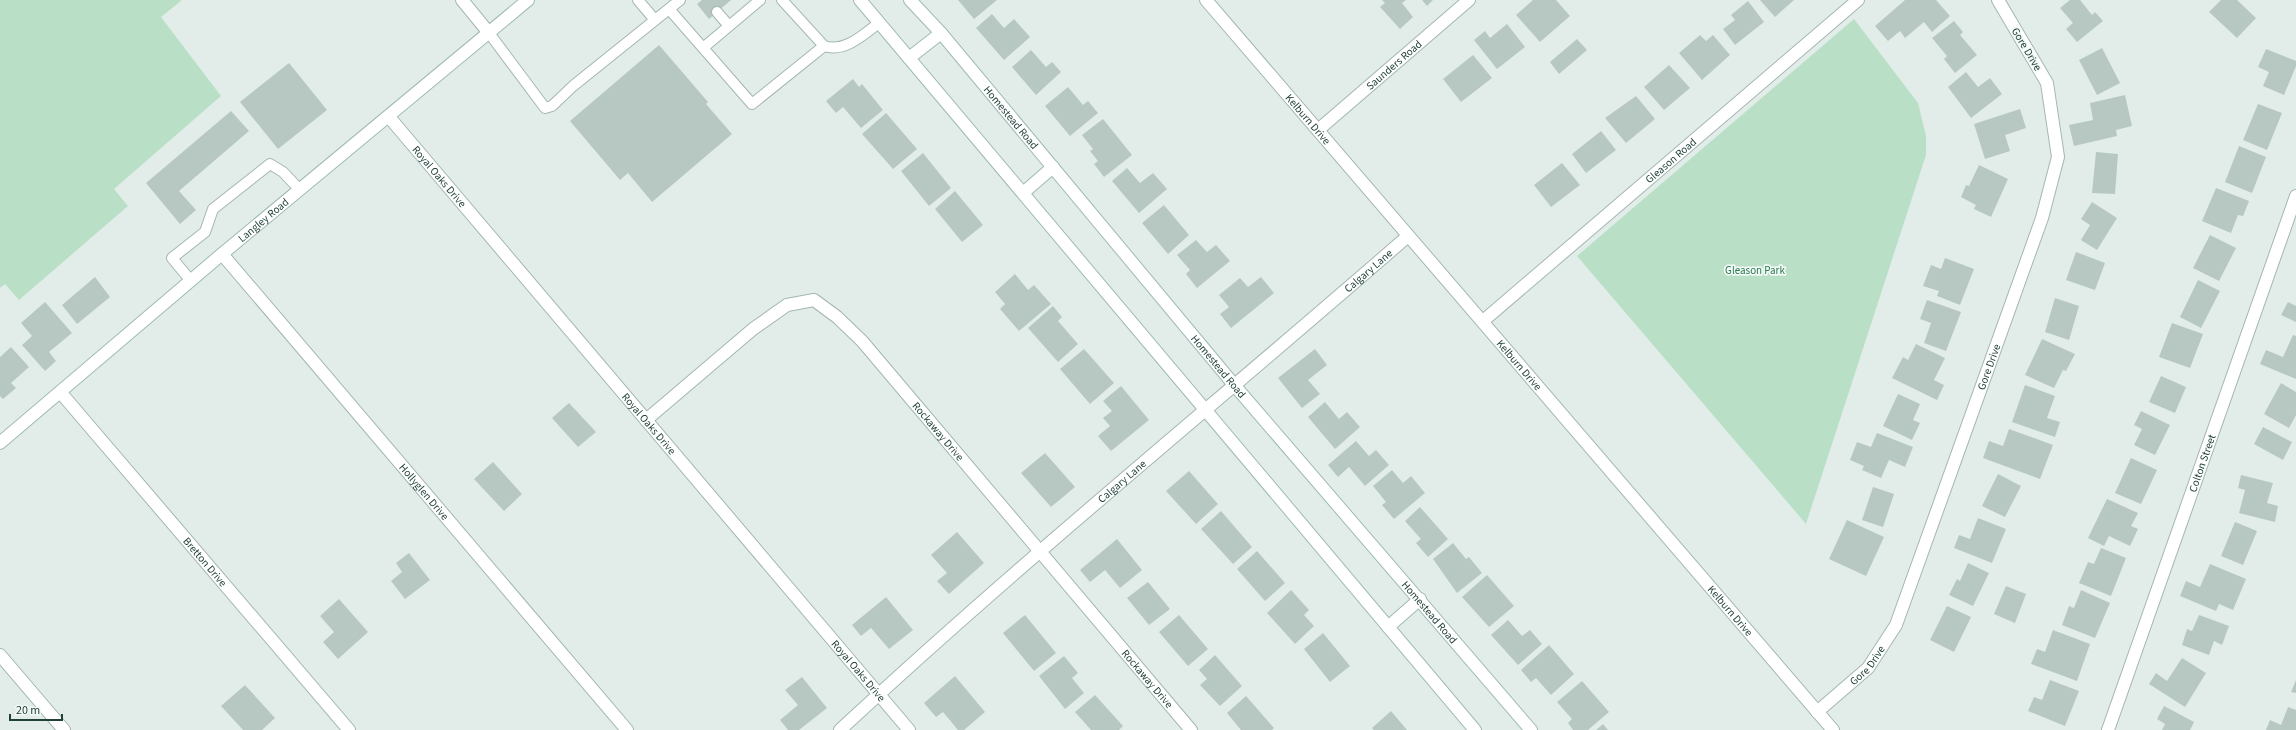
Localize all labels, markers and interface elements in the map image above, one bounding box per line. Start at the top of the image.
street label: Gore Drive [2008,25,2046,74]
street label: Saunders Road [1363,37,1425,93]
street label: Homestead Road [980,83,1042,153]
street label: Kelburn Drive [1282,91,1334,148]
street label: Gleason Road [1642,135,1700,187]
street label: Royal Oaks Drive [409,143,470,211]
street label: Langley Road [235,195,292,246]
street label: Calgary Lane [1341,246,1396,296]
park label: Gleason Park [1725,263,1785,278]
street label: Homestead Road [1187,332,1249,402]
street label: Kelburn Drive [1493,337,1545,394]
street label: Gore Drive [1974,341,2004,392]
street label: Royal Oaks Drive [618,390,680,458]
street label: Rockaway Drive [909,399,967,465]
street label: Colton Street [2185,432,2220,494]
street label: Calgary Lane [1095,456,1150,506]
street label: Hollyglen Drive [395,460,452,524]
street label: Bretton Drive [179,534,231,590]
street label: Homestead Road [1398,578,1460,647]
street label: Kelburn Drive [1704,582,1757,640]
street label: Royal Oaks Drive [828,637,889,705]
street label: Gore Drive [1846,642,1889,689]
street label: Rockaway Drive [1118,646,1177,712]
scale bar [10,696,62,722]
text: 20 m [16,702,40,719]

